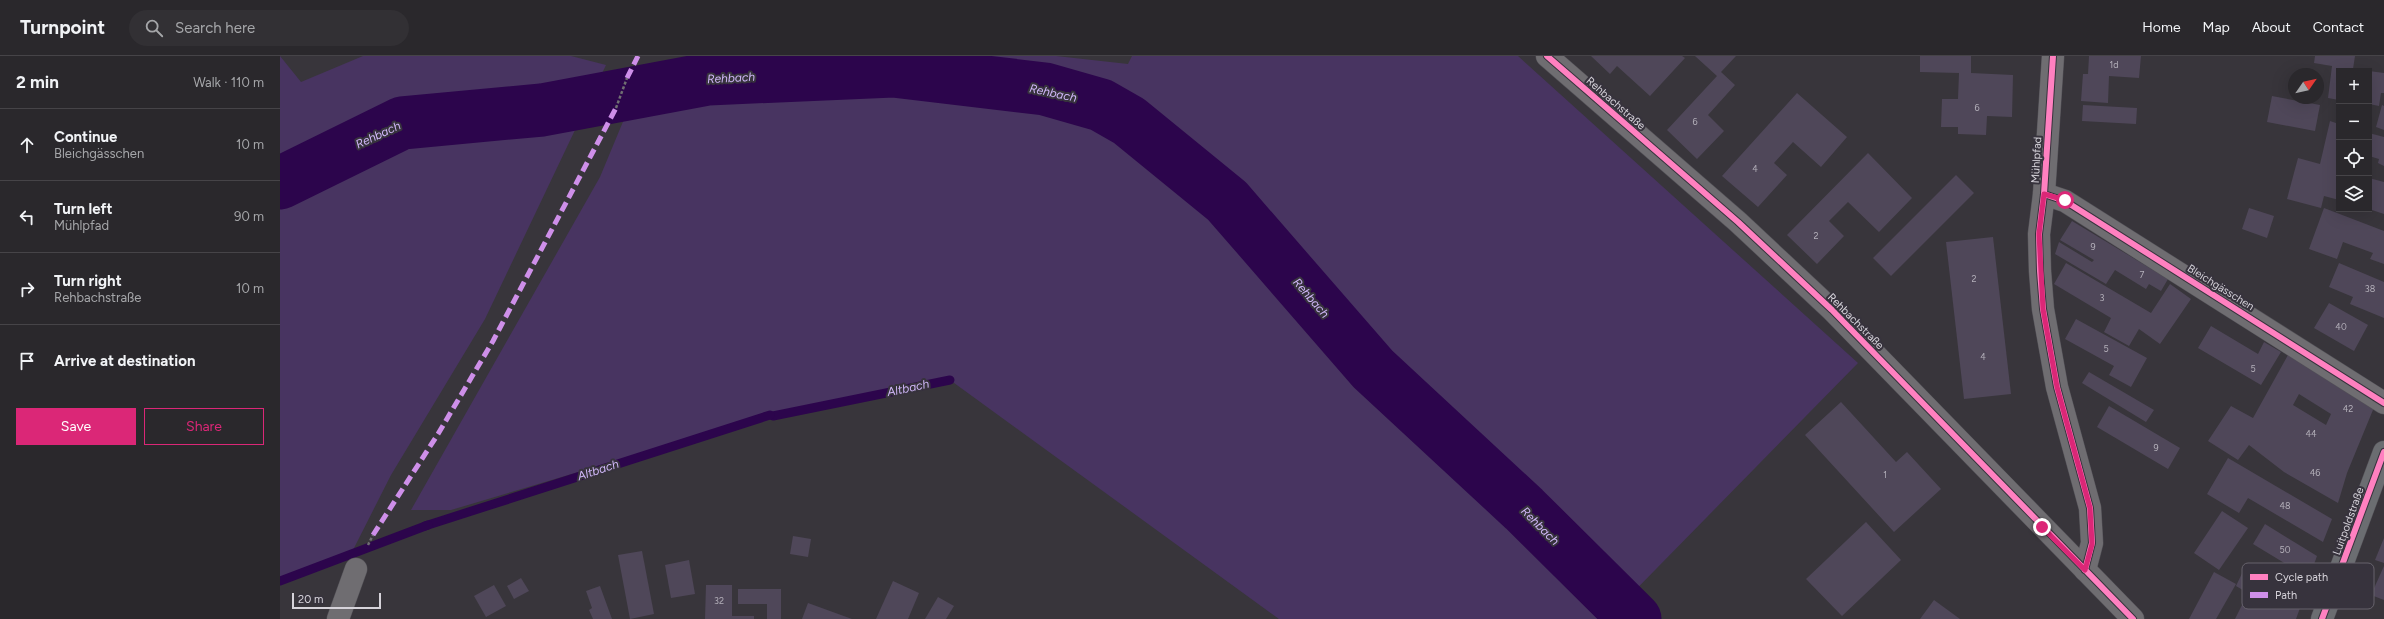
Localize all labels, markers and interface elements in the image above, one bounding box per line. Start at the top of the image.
search box [129,10,409,46]
text: Turnpoint [20,16,105,39]
icon: search [143,17,165,39]
text: Search here [175,19,255,37]
text: Home [2142,19,2181,36]
text: Map [2203,19,2230,36]
text: About [2252,19,2291,36]
text: Contact [2313,19,2364,36]
house number: 1d [2110,59,2119,70]
north arrow [2288,68,2324,104]
map controls [2336,68,2372,212]
button: + [2336,68,2372,104]
water label: Rehbach [707,70,756,86]
text: 2 min [16,72,59,92]
street label: Rehbachstraße [1583,74,1648,133]
text: Walk · 110 m [193,75,264,90]
water label: Rehbach [1028,81,1078,105]
house number: 6 [1974,102,1980,113]
button: − [2336,104,2372,140]
house number: 6 [1692,116,1698,127]
water label: Rehbach [353,118,403,152]
text: Continue [54,128,117,146]
icon: ahead [16,134,38,156]
street label: Mühlpfad [2029,136,2044,184]
text: 10 m [236,137,264,152]
button: locate [2336,140,2372,176]
text: Bleichgässchen [54,146,144,161]
house number: 4 [1752,163,1758,174]
button: layers [2336,176,2372,212]
route start [2056,191,2074,209]
text: Turn left [54,200,112,218]
icon: left [16,206,38,228]
text: 90 m [234,209,264,224]
text: Mühlpfad [54,218,109,233]
house number: 2 [1813,230,1819,241]
house number: 9 [2090,241,2096,252]
street label: Bleichgässchen [2185,262,2257,313]
house number: 7 [2140,269,2145,280]
text: Turn right [54,272,122,290]
house number: 2 [1971,273,1977,284]
water label: Rehbach [1290,275,1332,321]
icon: right [16,278,38,300]
text: 10 m [236,281,264,296]
house number: 38 [2365,283,2376,294]
text: Rehbachstraße [54,290,141,305]
street label: Rehbachstraße [1825,291,1886,352]
house number: 3 [2100,292,2105,303]
house number: 40 [2335,321,2347,332]
house number: 5 [2103,343,2109,354]
icon: arrive [16,350,38,372]
house number: 4 [1980,351,1986,362]
text: Arrive at destination [54,352,195,370]
house number: 5 [2250,363,2256,374]
water label: Altbach [885,377,931,400]
house number: 42 [2343,403,2353,414]
button: Save [16,408,136,445]
button: Share [144,408,264,445]
house number: 44 [2305,428,2317,439]
house number: 9 [2153,442,2159,453]
water label: Altbach [575,457,621,484]
house number: 46 [2310,467,2320,478]
house number: 1 [1883,469,1887,480]
street label: Luitpoldstraße [2330,486,2367,557]
house number: 48 [2279,500,2291,511]
water label: Rehbach [1518,504,1562,548]
route end [2033,518,2051,536]
house number: 50 [2280,544,2291,555]
legend [2242,563,2374,609]
text: Cycle path [2275,571,2328,584]
text: Path [2275,589,2297,602]
scale bar [292,591,381,610]
text: 20 m [298,593,323,606]
house number: 32 [714,595,724,606]

